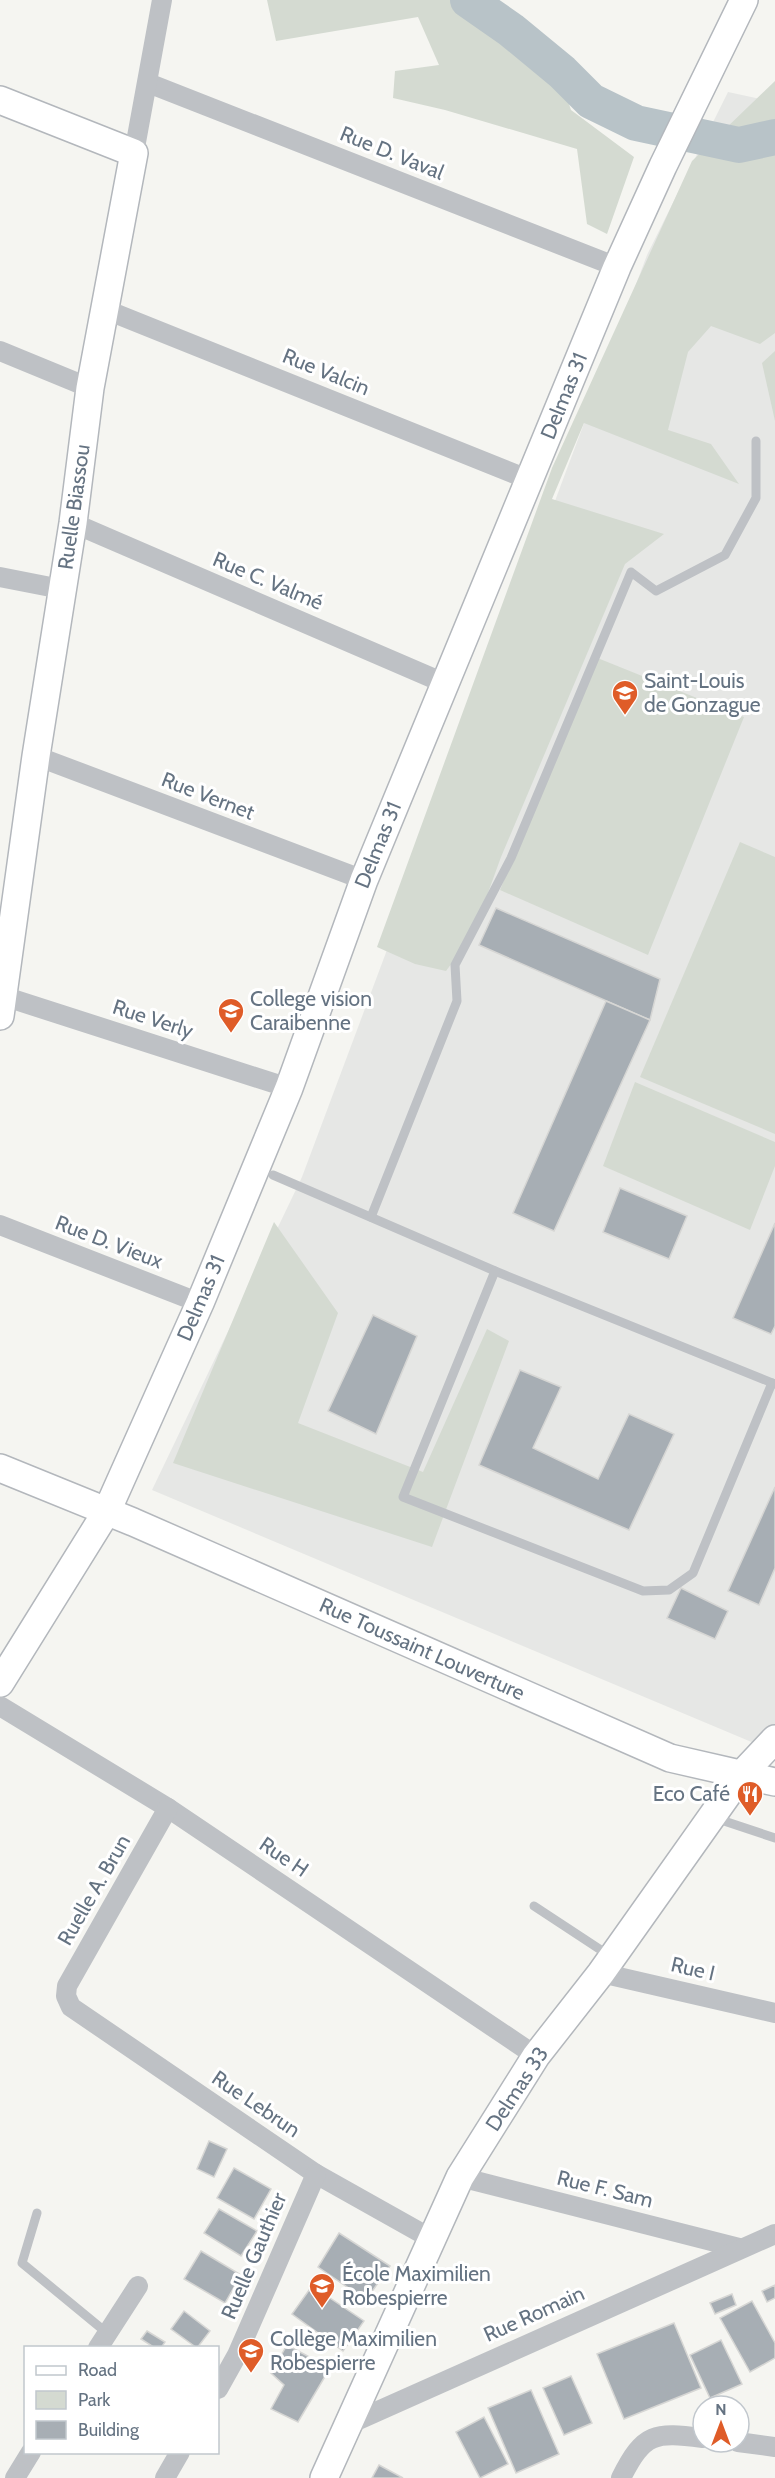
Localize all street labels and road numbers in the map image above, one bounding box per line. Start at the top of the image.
street label: Rue D. Vaval [337,120,448,185]
street label: Rue Valcin [279,343,373,400]
street label: Delmas 31 [535,349,592,443]
street label: Ruelle Biassou [52,443,95,571]
street label: Rue C. Valmé [209,546,327,615]
street label: Rue Vernet [158,766,258,825]
street label: Delmas 31 [349,798,406,892]
street label: Rue Verly [110,994,197,1043]
street label: Rue D. Vieux [52,1210,166,1273]
street label: Delmas 31 [171,1251,230,1345]
street label: Rue Toussaint Louverture [316,1592,529,1705]
street label: Ruelle A. Brun [52,1830,135,1949]
street label: Rue H [255,1831,314,1882]
street label: Rue I [669,1951,717,1986]
street label: Delmas 33 [480,2042,553,2136]
street label: Rue Lebrun [207,2065,305,2142]
street label: Rue F. Sam [554,2164,656,2213]
street label: Ruelle Gauthier [216,2188,292,2323]
street label: Rue Romain [480,2280,588,2347]

